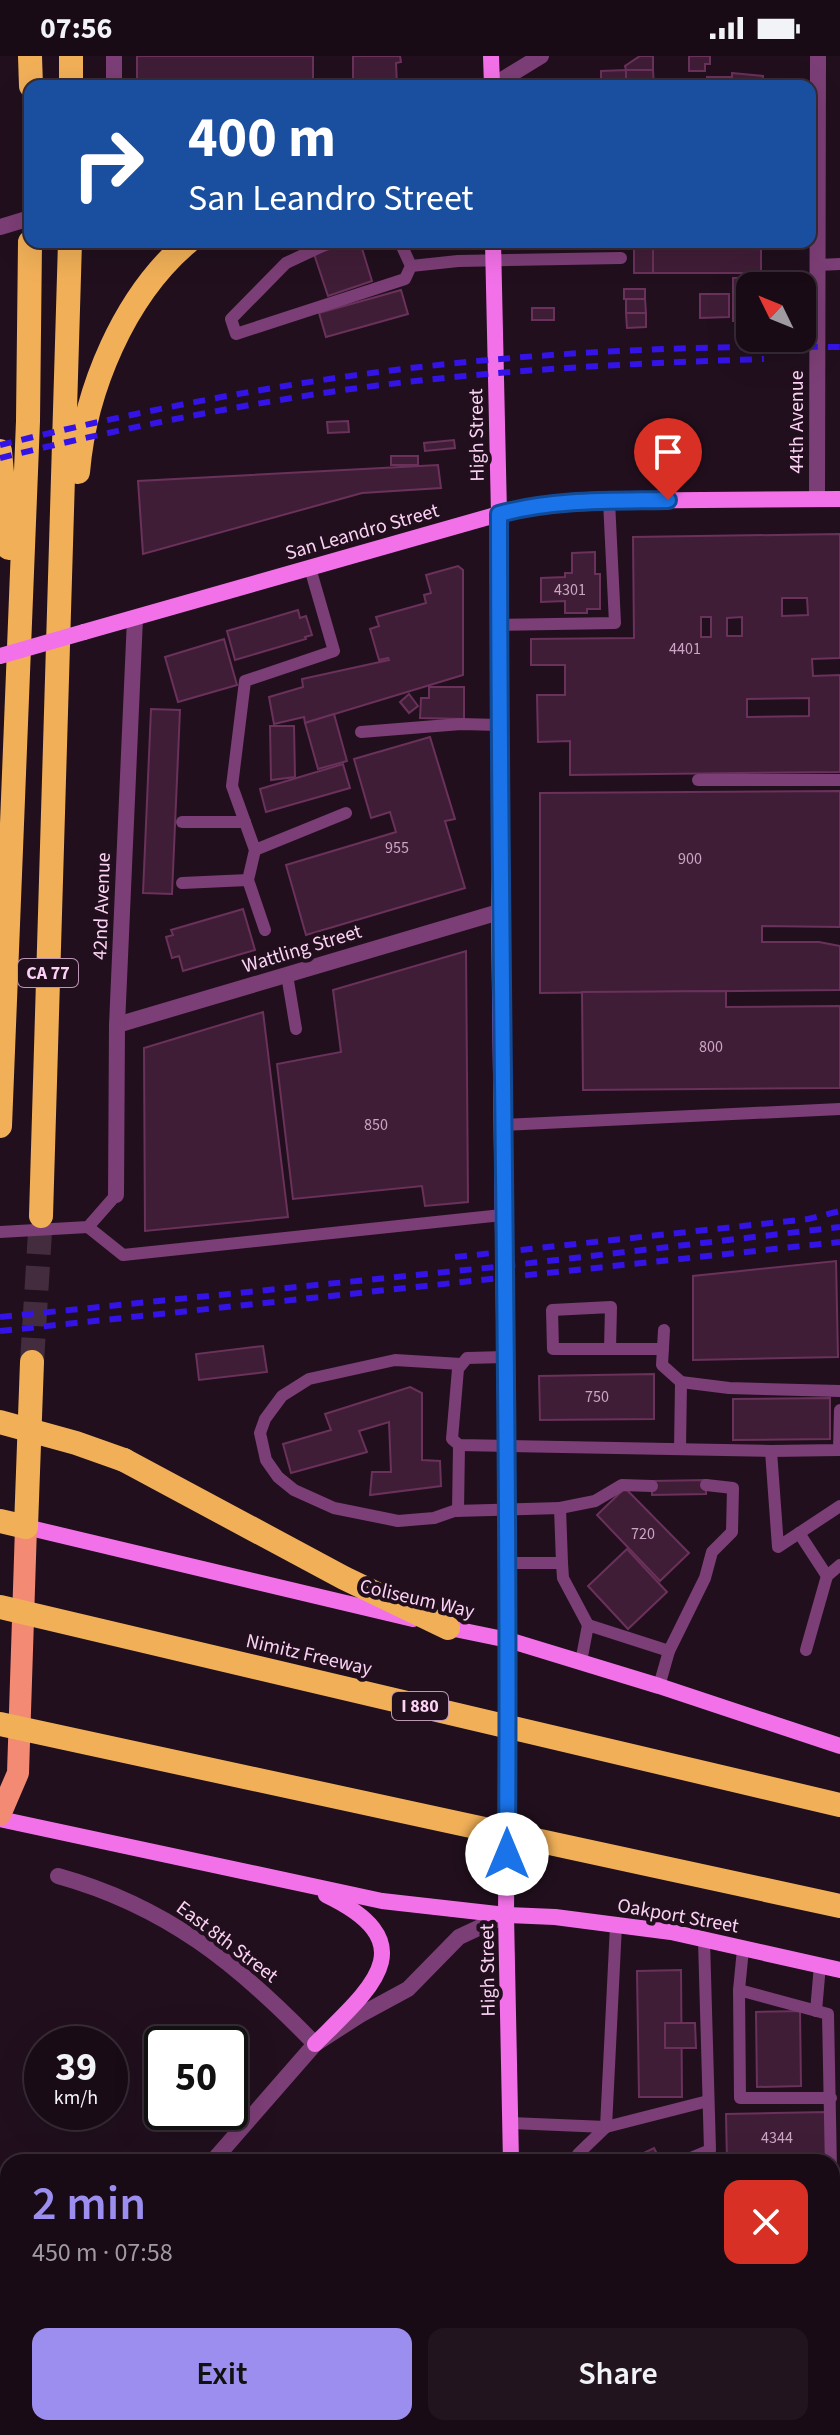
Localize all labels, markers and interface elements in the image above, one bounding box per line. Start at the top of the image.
text: 07:56 [40,7,112,50]
text: 400 m [188,99,336,178]
icon: right [56,112,160,216]
text: San Leandro Street [188,173,474,224]
north arrow [736,272,816,352]
map controls [736,272,816,352]
street label: 44th Avenue [783,370,811,474]
street label: High Street [462,388,492,482]
pin [634,418,702,500]
icon: arrive [646,430,690,474]
street label: San Leandro Street [282,497,442,567]
house number: 4301 [554,579,586,601]
house number: 4401 [669,638,701,660]
house number: 955 [385,837,409,859]
house number: 900 [678,848,702,870]
street label: 42nd Avenue [86,852,118,960]
street label: Wattling Street [239,917,365,980]
road number: CA 77 [18,959,78,987]
house number: 800 [699,1036,723,1058]
house number: 850 [364,1114,388,1136]
house number: 750 [585,1386,609,1408]
house number: 720 [631,1523,655,1545]
street label: Coliseum Way [357,1572,478,1626]
street label: Nimitz Freeway [243,1627,375,1683]
road number: I 880 [392,1692,448,1720]
position arrow [465,1812,549,1896]
street label: Oakport Street [615,1892,741,1941]
street label: East 8th Street [170,1894,284,1990]
street label: High Street [473,1923,503,2017]
speed limit sign: 50 [144,2026,248,2130]
text: 39 [55,2039,97,2096]
text: km/h [54,2084,98,2112]
house number: 4344 [761,2127,793,2149]
text: 2 min [32,2170,146,2238]
button: close [724,2180,808,2264]
text: 450 m · 07:58 [32,2234,173,2271]
button: Exit [32,2328,412,2420]
button: Share [428,2328,808,2420]

